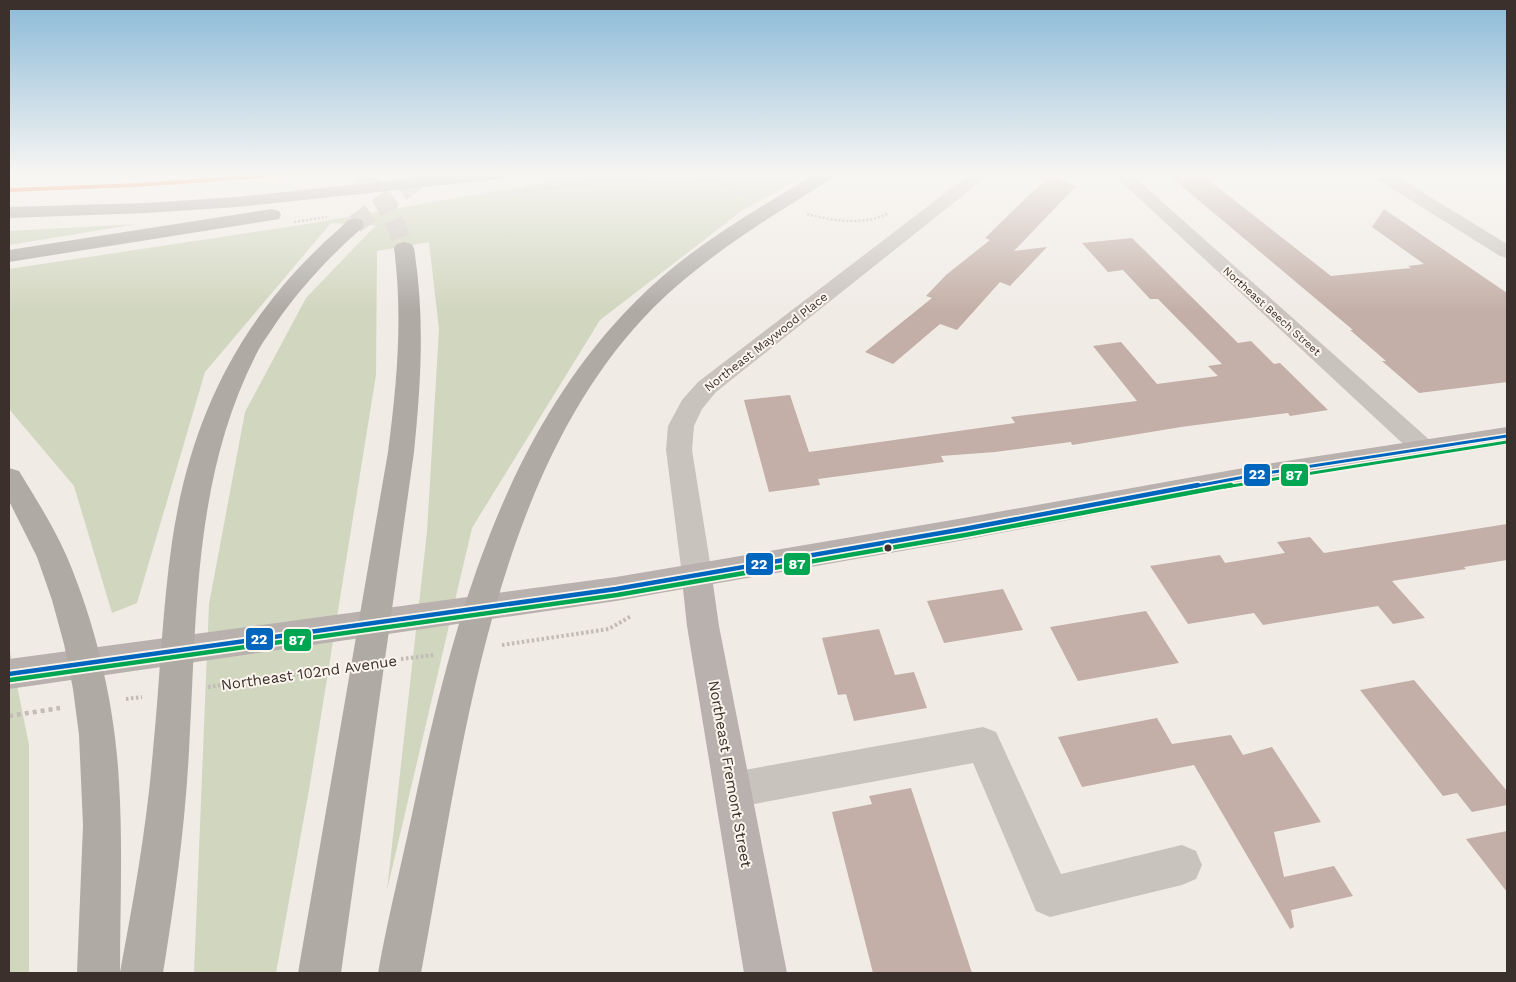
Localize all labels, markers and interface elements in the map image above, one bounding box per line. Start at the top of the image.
street label: Northeast Beech Street [1220,264,1323,359]
street label: Northeast Maywood Place [702,290,830,394]
line badge: 22 [1243,463,1271,487]
line badge: 87 [1280,463,1309,487]
text: 22 [1249,466,1265,482]
text: 87 [1286,467,1303,483]
unlabelled marker [883,543,893,553]
line badge: 22 [745,552,774,576]
line badge: 87 [783,552,811,576]
text: 22 [751,556,767,572]
text: 87 [789,556,806,572]
line badge: 22 [245,627,274,651]
line badge: 87 [283,628,312,652]
text: 22 [251,631,267,647]
text: 87 [289,632,306,648]
street label: Northeast 102nd Avenue [220,652,398,694]
street label: Northeast Fremont Street [705,679,755,870]

